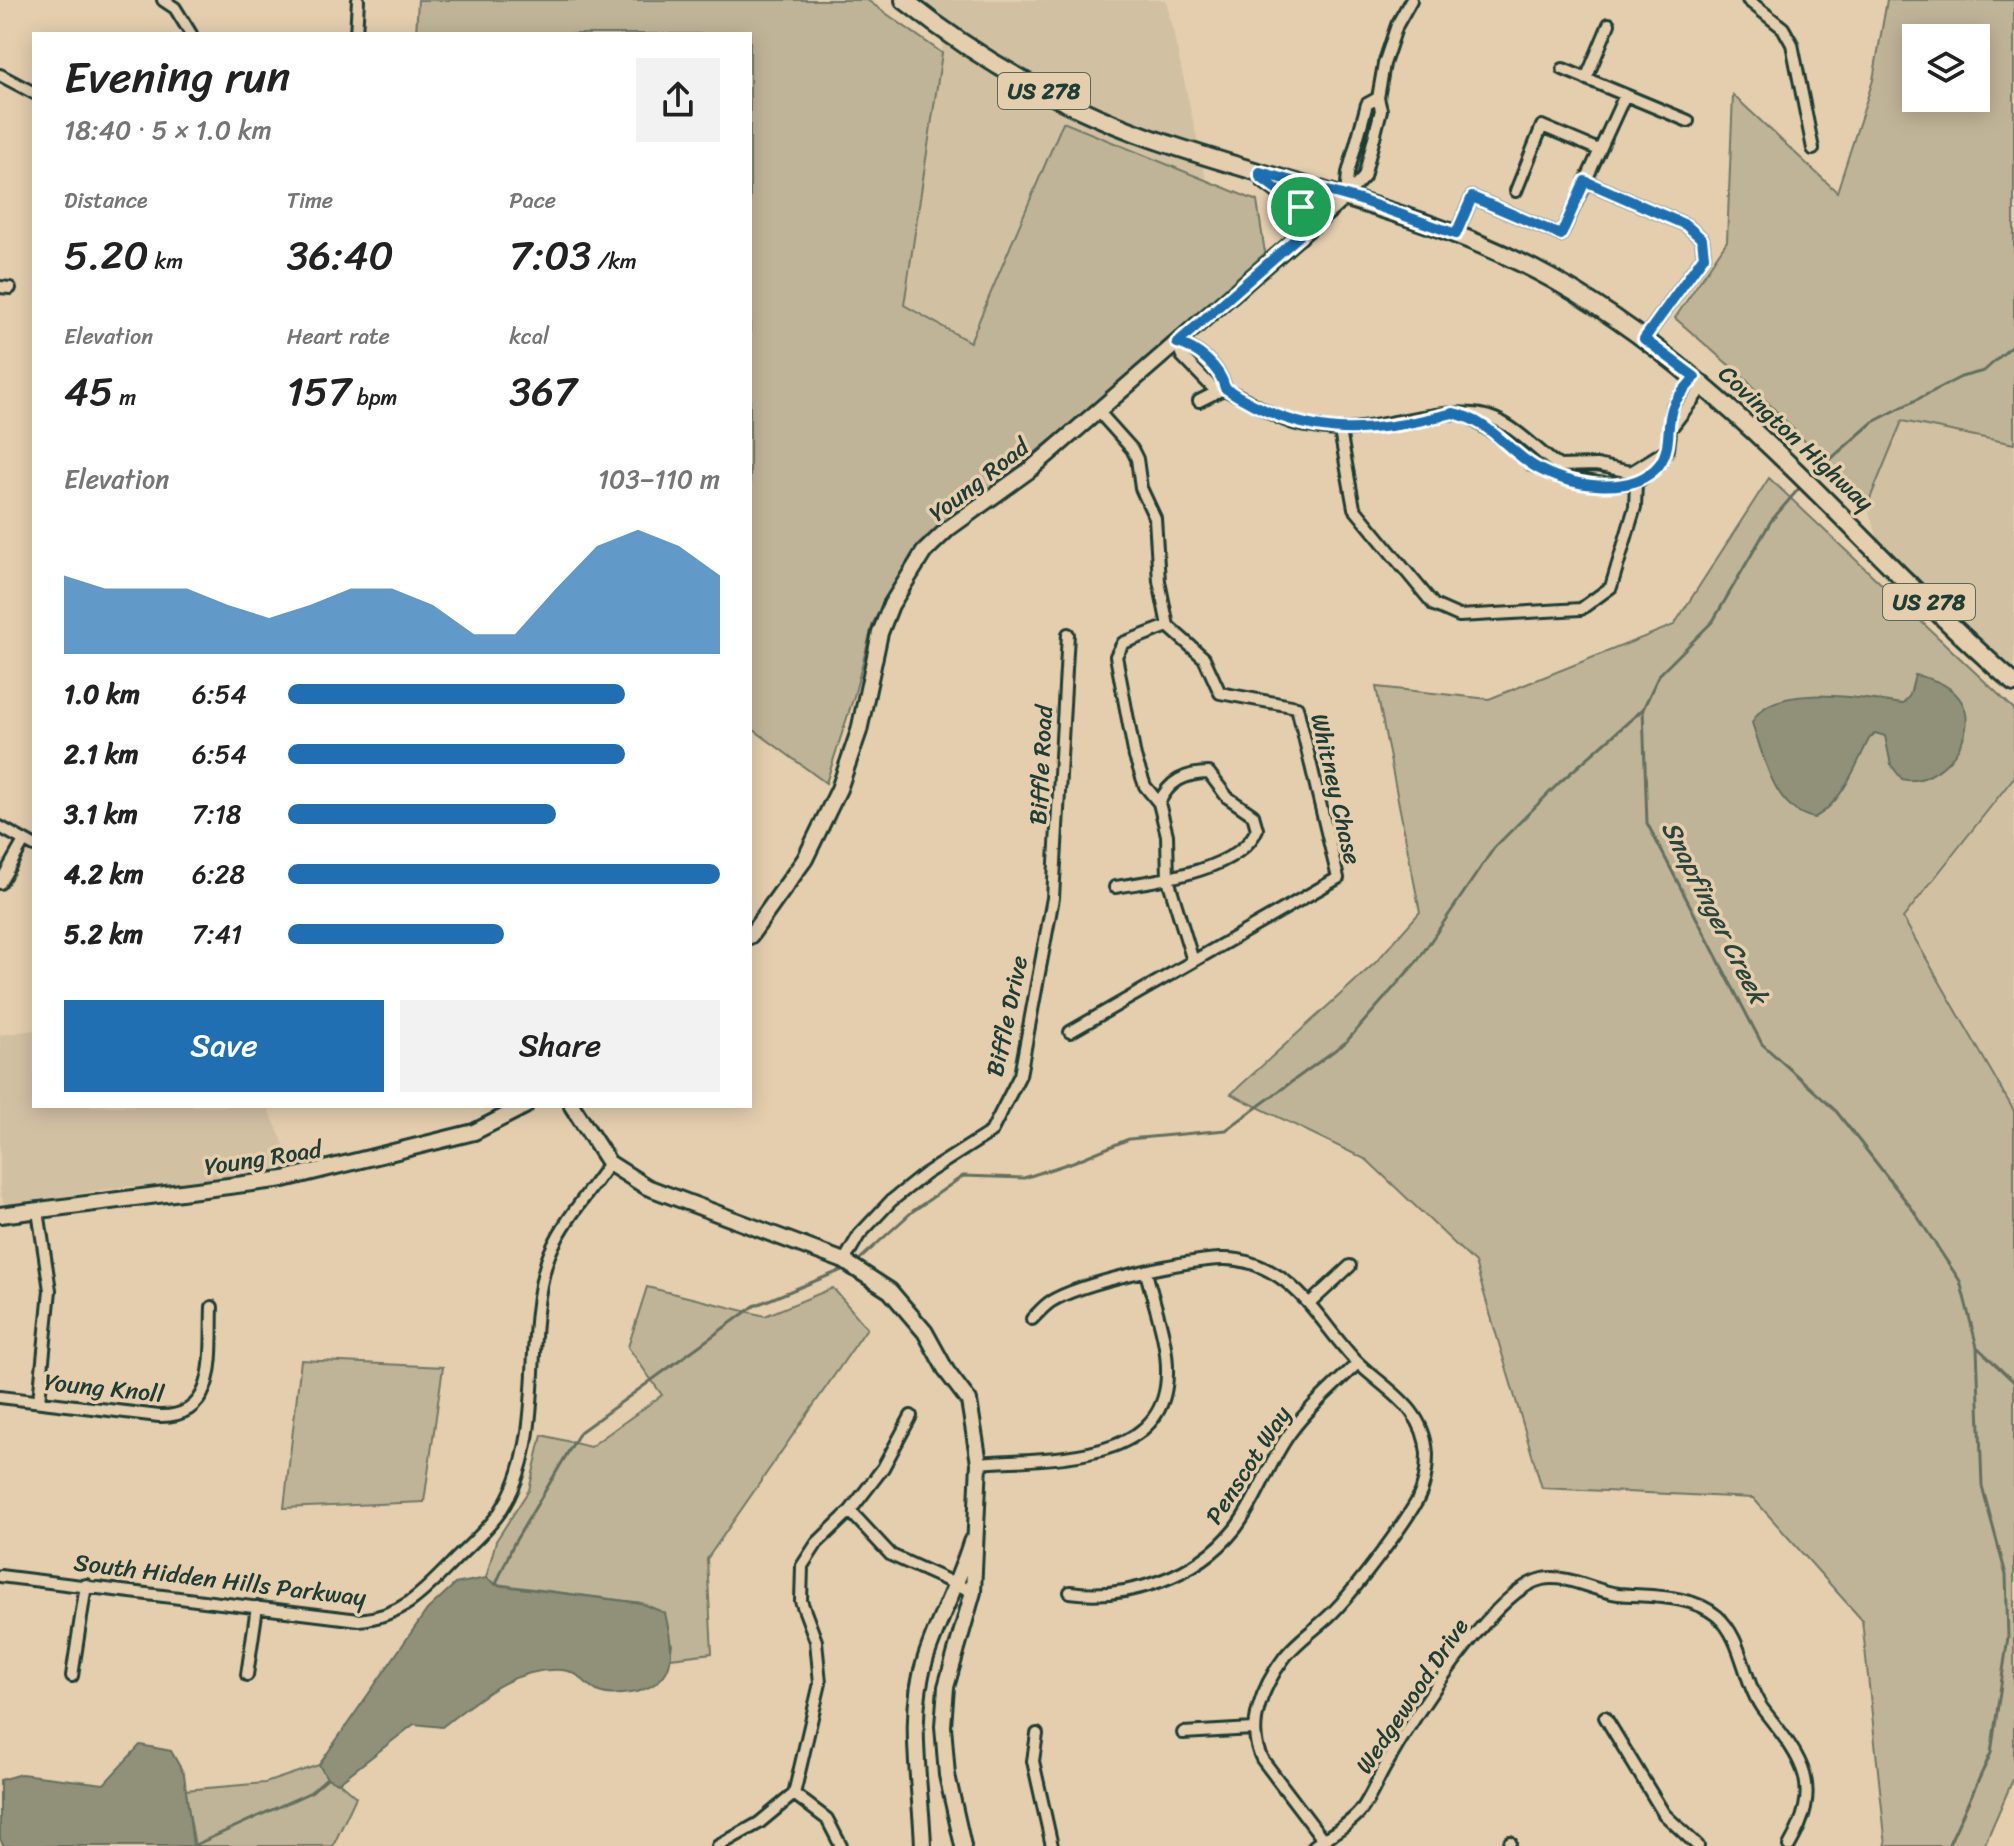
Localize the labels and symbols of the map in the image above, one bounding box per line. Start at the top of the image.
road number: US 278 [998,73,1090,109]
pin [1267,173,1335,241]
street label: Covington Highway [1708,354,1884,522]
street label: Young Road [920,426,1040,533]
road number: US 278 [1883,584,1975,620]
street label: Biffle Road [1017,703,1065,826]
street label: Whitney Chase [1298,709,1374,869]
water label: Snapfinger Creek [1649,812,1783,1015]
street label: Biffle Drive [974,952,1040,1080]
street label: Young Road [201,1128,326,1188]
street label: Young Knoll [42,1361,167,1415]
street label: Penscot Way [1194,1397,1303,1533]
street label: South Hidden Hills Parkway [71,1541,369,1619]
street label: Wedgewood Drive [1344,1609,1480,1783]

